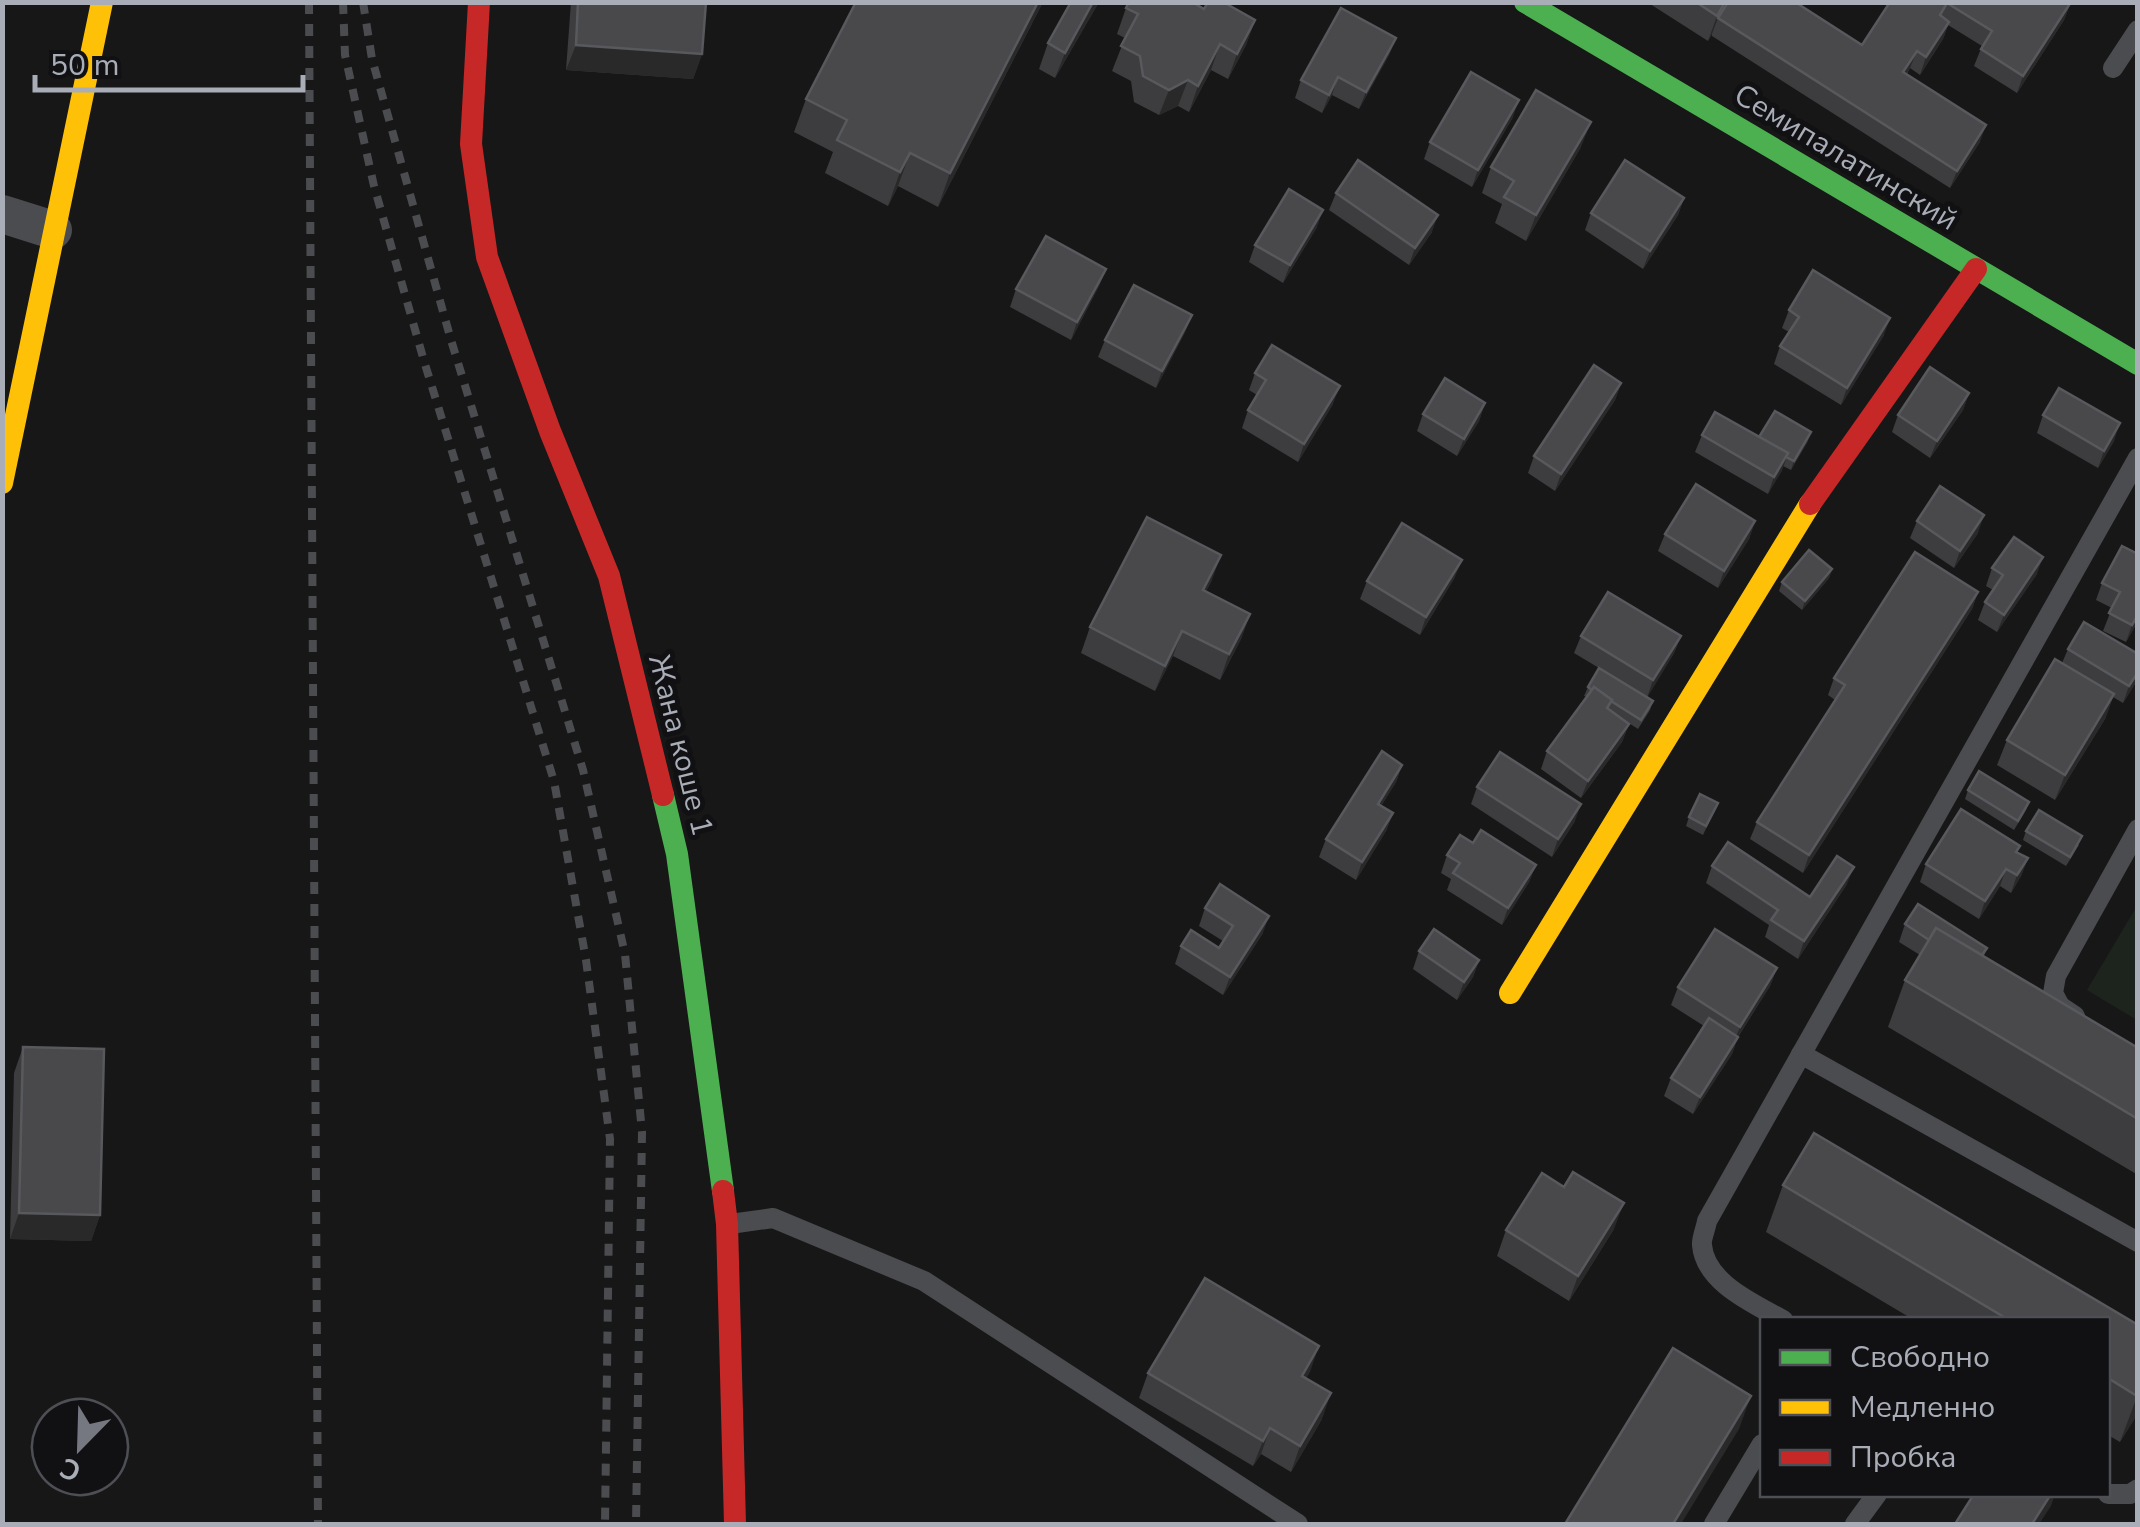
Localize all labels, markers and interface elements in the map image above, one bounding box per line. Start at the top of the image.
scale bar [35,30,302,92]
text: 50 m [50,45,119,86]
street label: Семипалатинский [1726,74,1965,240]
street label: Жана коше 1 [638,650,723,840]
legend [1760,1317,2110,1497]
text: Свободно [1850,1337,1990,1378]
text: Медленно [1850,1387,1995,1428]
north arrow [30,1397,130,1497]
text: Пробка [1850,1437,1956,1478]
text: С [54,1448,87,1490]

